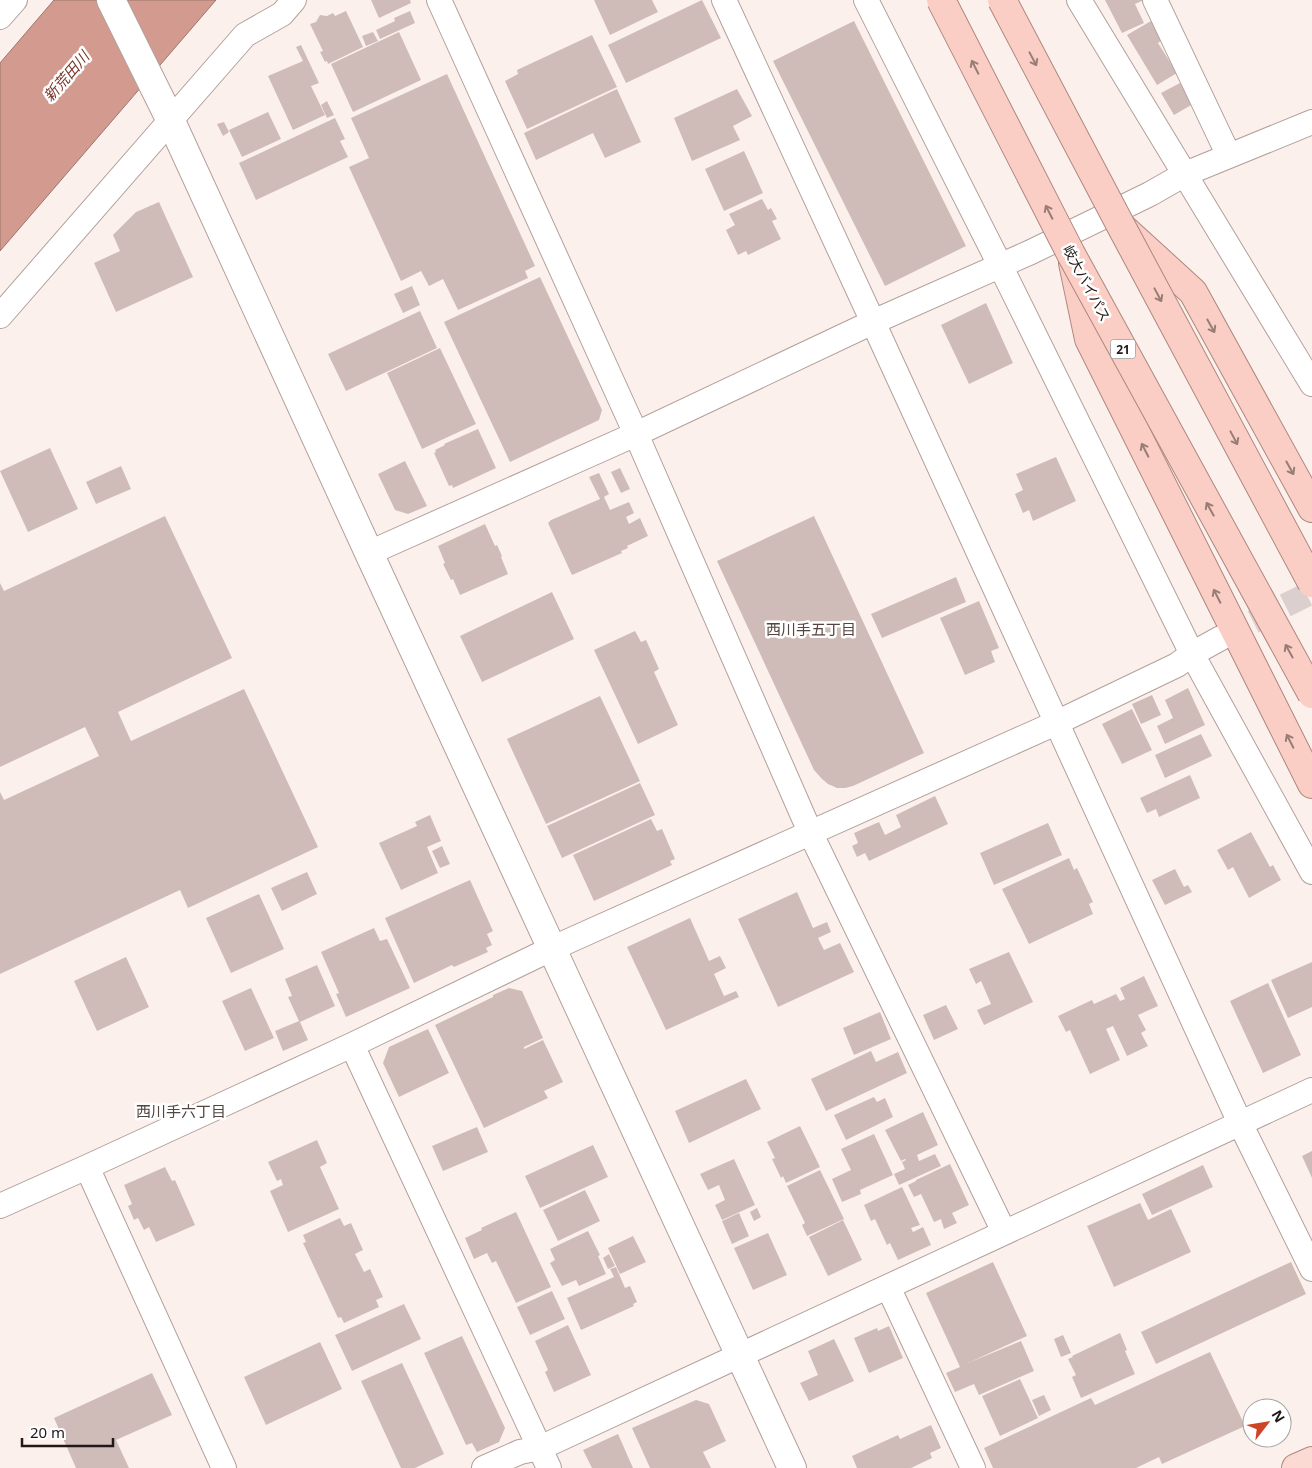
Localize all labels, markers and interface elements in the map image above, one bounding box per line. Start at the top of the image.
water label: 新荒田川 [39,45,95,105]
one-way arrow [1028,51,1038,66]
one-way arrow [970,60,980,75]
one-way arrow [1044,205,1053,220]
street label: 岐大バイパス [1059,242,1115,324]
one-way arrow [1154,287,1163,302]
one-way arrow [1207,318,1217,333]
road number: 21 [1110,339,1136,358]
one-way arrow [1230,431,1240,445]
one-way arrow [1140,443,1149,458]
one-way arrow [1286,460,1295,475]
one-way arrow [1205,502,1215,516]
one-way arrow [1212,588,1222,603]
district label: 西川手五丁目 [766,619,856,639]
one-way arrow [1283,644,1293,659]
one-way arrow [1285,734,1294,749]
district label: 西川手六丁目 [136,1101,226,1121]
north arrow [1242,1398,1292,1448]
text: N [1267,1406,1290,1426]
scale bar [22,1416,114,1448]
text: 20 m [30,1422,65,1442]

